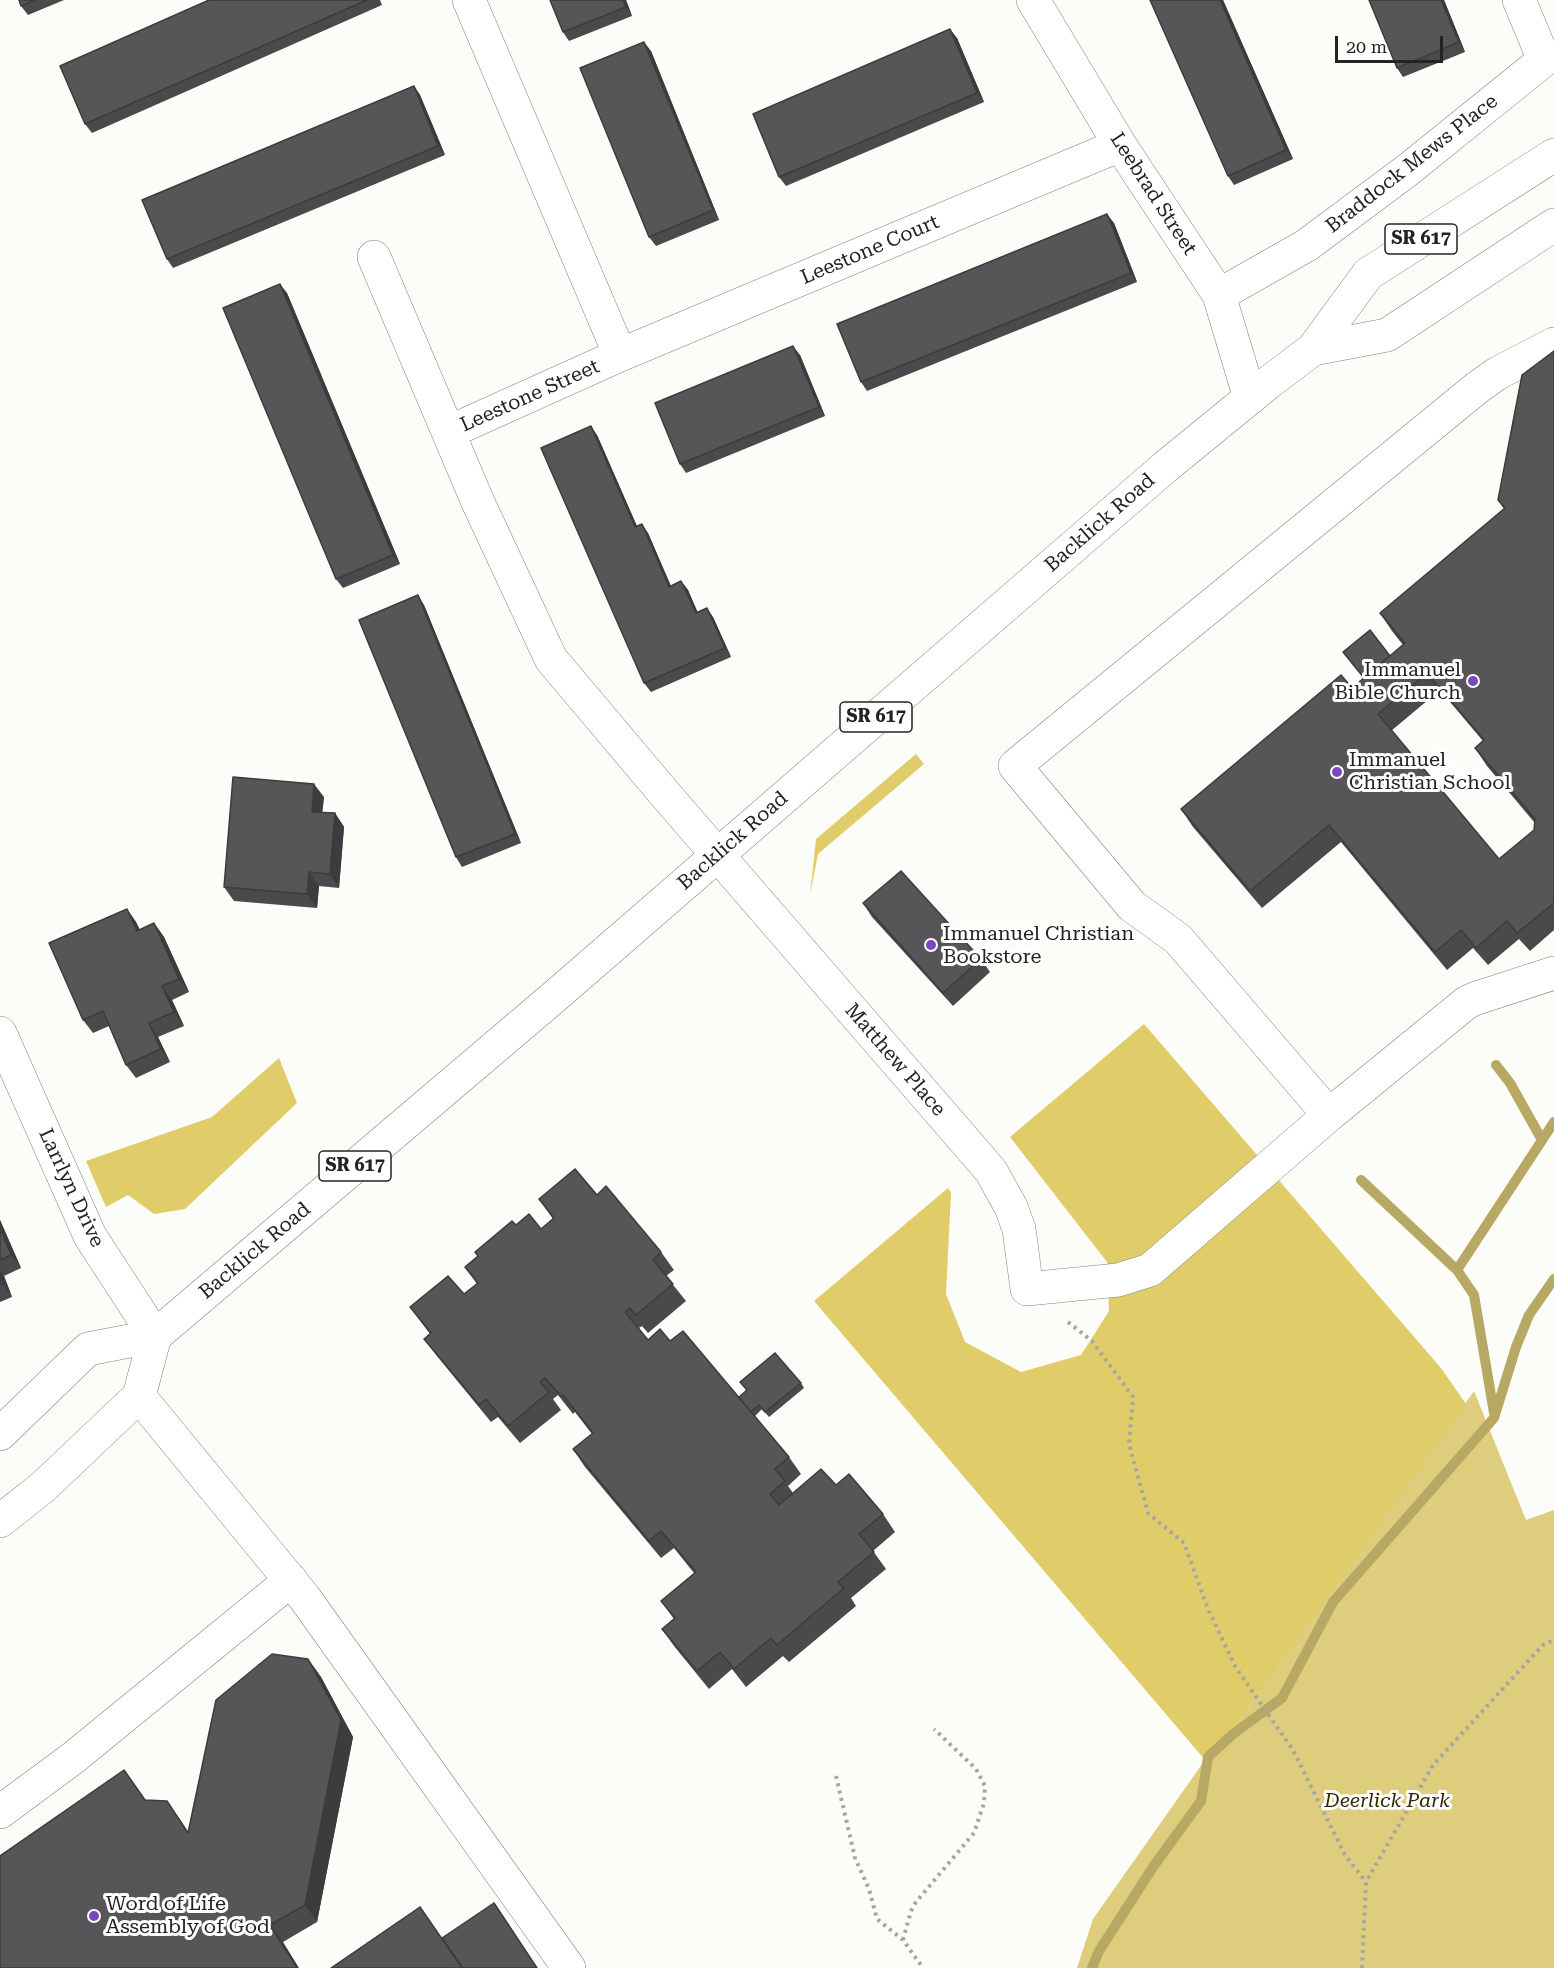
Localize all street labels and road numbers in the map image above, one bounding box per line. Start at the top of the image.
street label: Braddock Mews Place [1321,90,1503,238]
street label: Leebrad Street [1105,128,1201,260]
street label: Leestone Court [797,210,943,290]
road number: SR 617 [1385,224,1457,254]
street label: Leestone Street [457,355,603,437]
street label: Backlick Road [1040,469,1160,577]
road number: SR 617 [840,702,912,732]
street label: Backlick Road [673,787,793,895]
street label: Matthew Place [839,999,951,1121]
street label: Larrlyn Drive [33,1125,109,1251]
road number: SR 617 [319,1151,391,1181]
street label: Backlick Road [194,1197,316,1305]

